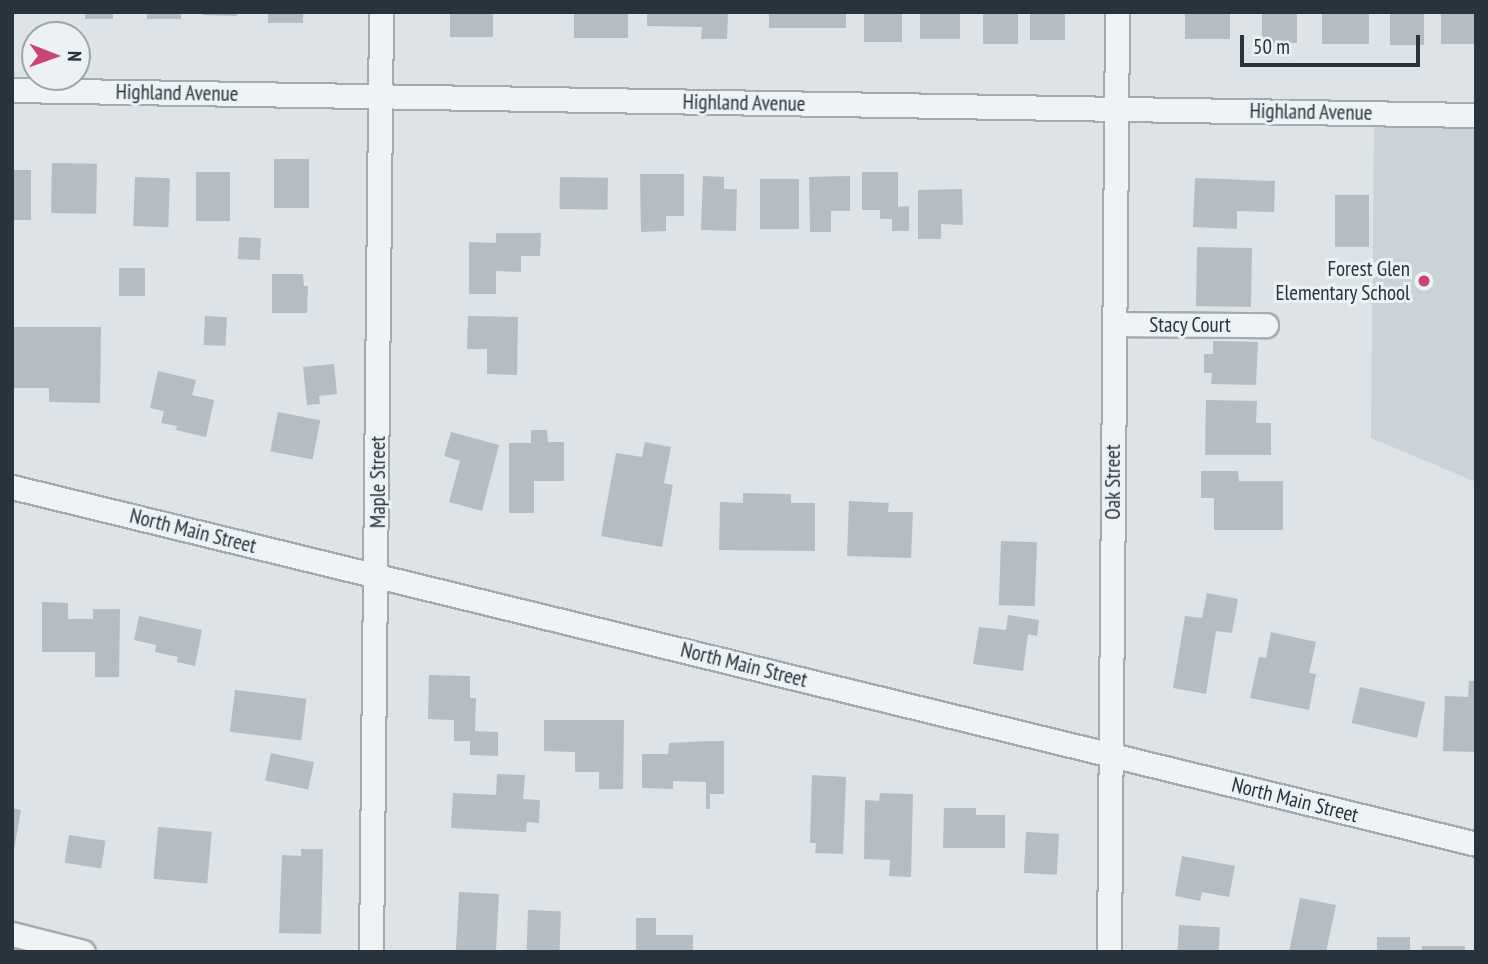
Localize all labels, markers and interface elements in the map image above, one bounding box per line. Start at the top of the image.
north arrow [21,21,91,91]
scale bar [1243,21,1423,65]
text: 50 m [1253,33,1290,60]
text: N [63,51,87,62]
street label: Highland Avenue [115,79,239,107]
street label: Highland Avenue [682,89,806,117]
street label: Highland Avenue [1249,98,1373,126]
place label: Forest Glen Elementary School [1275,256,1410,306]
marker: Forest Glen Elementary School [1416,273,1432,289]
street label: Stacy Court [1149,312,1231,338]
street label: Maple Street [365,436,391,528]
street label: Oak Street [1100,444,1126,520]
street label: North Main Street [127,503,259,559]
street label: North Main Street [678,637,810,693]
street label: North Main Street [1229,772,1361,828]

